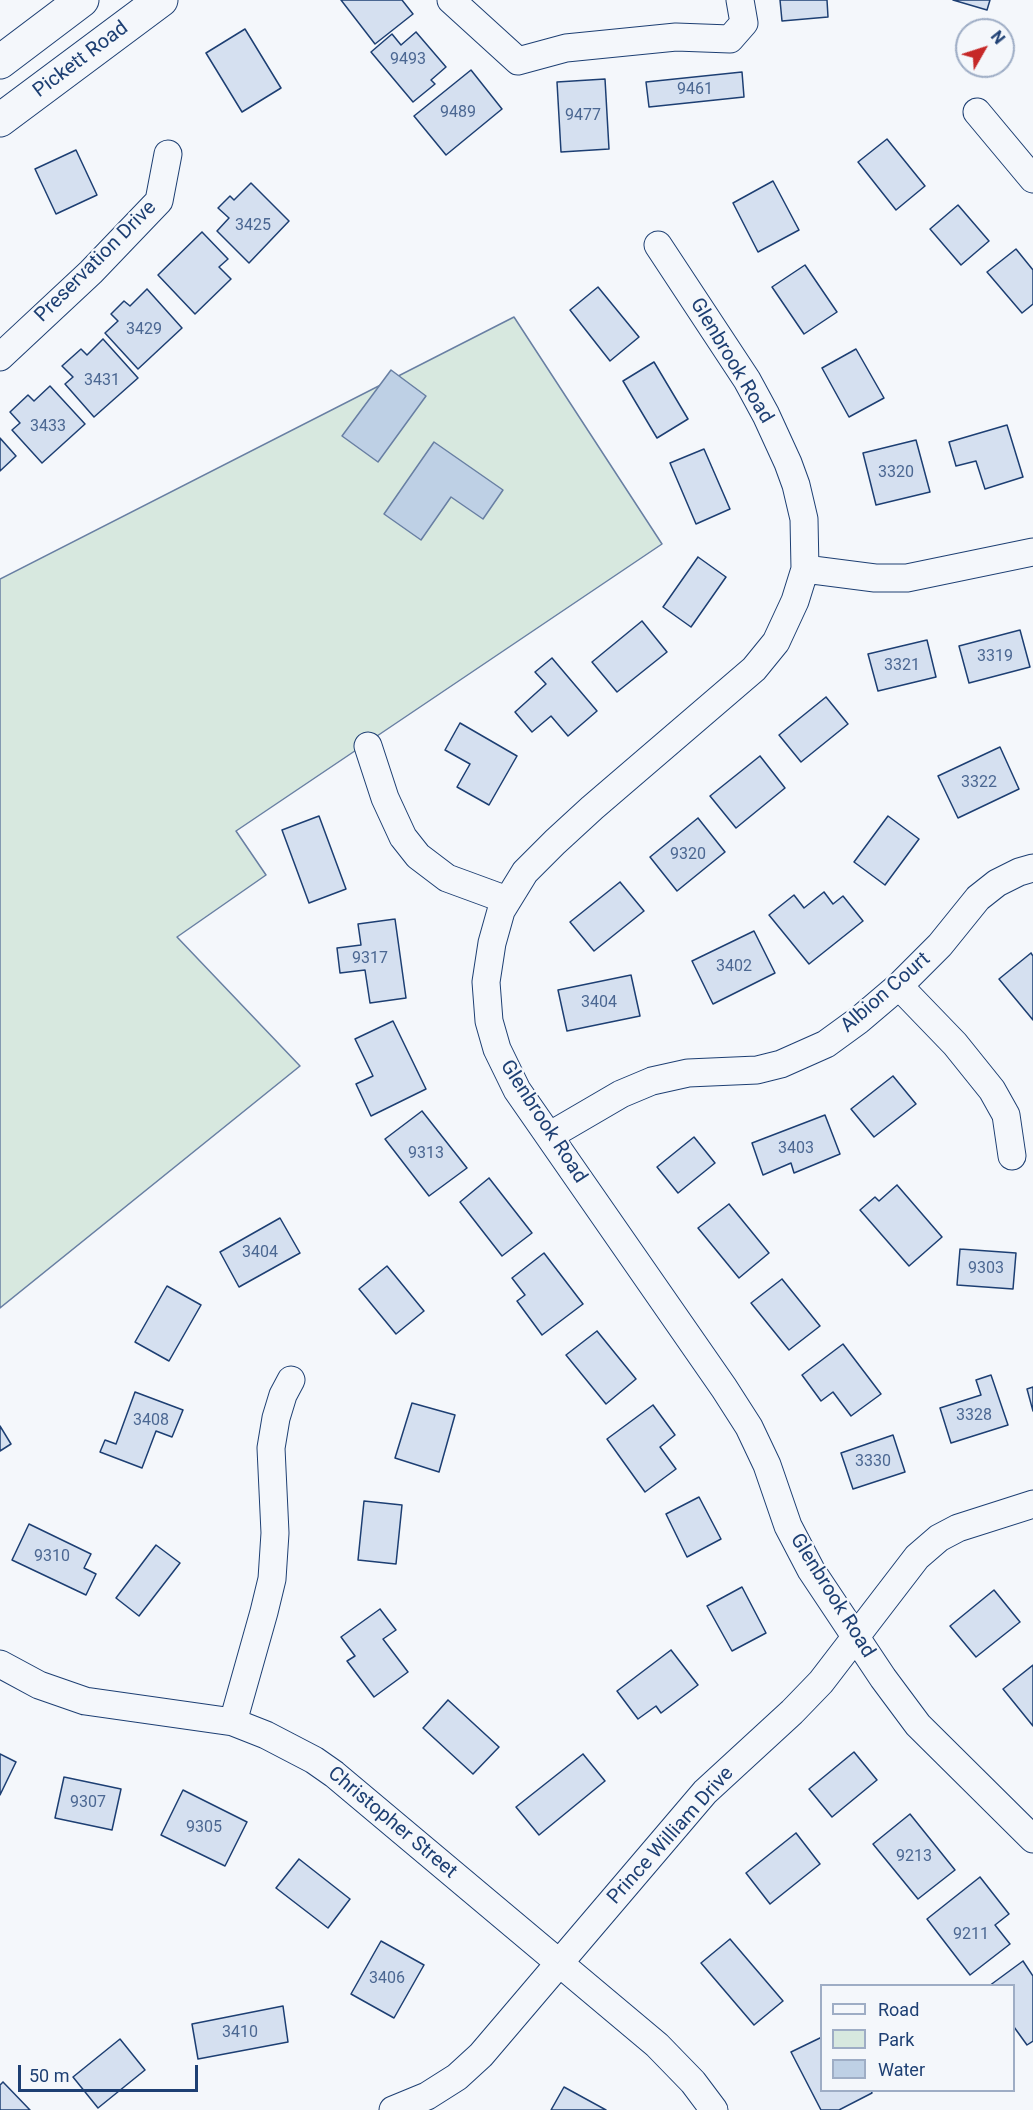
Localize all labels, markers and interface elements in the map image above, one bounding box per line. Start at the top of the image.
street label: Pickett Road [29,17,133,103]
north arrow [955,18,1015,78]
text: N [987,27,1009,48]
house number: 9493 [390,50,426,70]
house number: 9461 [677,80,713,100]
house number: 9489 [440,103,476,123]
house number: 9477 [565,106,601,126]
street label: Preservation Drive [30,196,162,328]
house number: 3425 [235,216,271,236]
street label: Glenbrook Road [684,294,778,428]
house number: 3429 [126,320,162,340]
house number: 3431 [84,371,120,391]
house number: 3433 [30,417,66,437]
house number: 3320 [878,463,914,483]
house number: 3319 [977,647,1013,667]
house number: 3321 [884,656,920,676]
house number: 3322 [961,773,997,793]
house number: 9320 [670,845,706,865]
street label: Albion Court [836,948,936,1038]
house number: 9317 [352,949,388,969]
house number: 3402 [716,957,752,977]
house number: 3404 [581,993,617,1013]
street label: Glenbrook Road [494,1056,592,1188]
house number: 3403 [778,1139,814,1159]
house number: 9313 [408,1144,444,1164]
house number: 3404 [242,1243,278,1263]
house number: 9303 [968,1259,1004,1279]
house number: 3328 [956,1406,992,1426]
house number: 3408 [133,1411,169,1431]
house number: 3330 [855,1452,891,1472]
street label: Glenbrook Road [784,1530,880,1662]
house number: 9310 [34,1547,70,1567]
street label: Christopher Street [323,1762,461,1884]
street label: Prince William Drive [603,1762,739,1910]
house number: 9307 [70,1793,106,1813]
house number: 9305 [186,1818,222,1838]
house number: 9213 [896,1847,932,1867]
house number: 9211 [953,1925,989,1945]
house number: 3406 [369,1969,405,1989]
legend [820,1984,1015,2092]
text: Road [878,1999,919,2020]
house number: 3410 [222,2023,258,2043]
text: Park [878,2029,914,2050]
scale bar [21,2053,201,2091]
text: Water [878,2059,925,2080]
text: 50 m [29,2065,69,2086]

